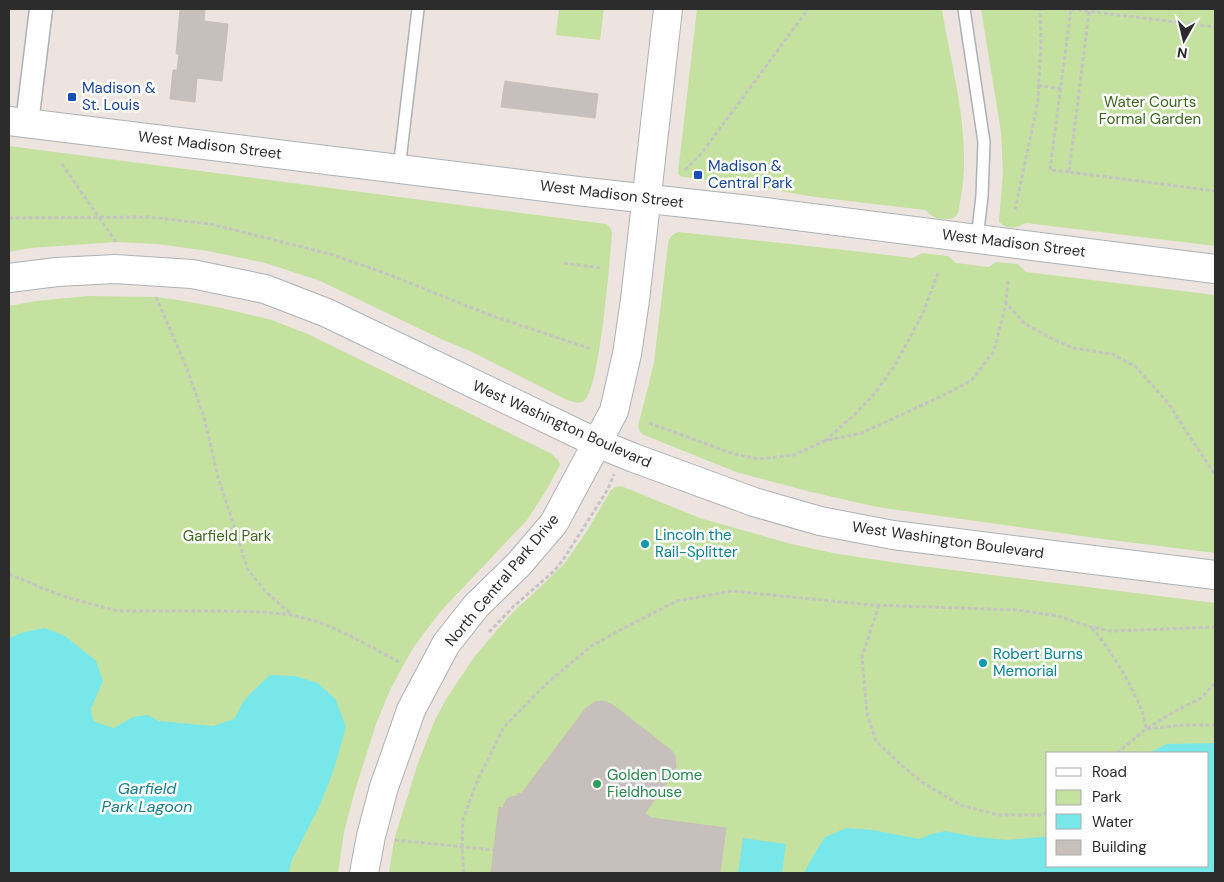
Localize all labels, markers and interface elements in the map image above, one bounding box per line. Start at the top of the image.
north arrow [1159,15,1209,65]
text: N [1176,43,1189,62]
place label: Madison & St. Louis [82,78,156,115]
marker: Madison & St. Louis [66,91,78,103]
park label: Water Courts Formal Garden [1099,92,1201,129]
street label: West Madison Street [137,126,283,164]
place label: Madison & Central Park [708,156,793,193]
marker: Madison & Central Park [692,169,704,181]
street label: West Madison Street [539,175,685,213]
street label: West Madison Street [941,224,1087,262]
street label: West Washington Boulevard [469,375,655,473]
street label: North Central Park Drive [441,510,563,650]
street label: West Washington Boulevard [851,517,1045,563]
place label: Lincoln the Rail-Splitter [655,525,738,562]
park label: Garfield Park [183,526,272,546]
marker: Lincoln the Rail-Splitter [639,538,651,550]
place label: Robert Burns Memorial [993,644,1083,681]
marker: Robert Burns Memorial [977,657,989,669]
legend [1046,752,1209,867]
text: Road [1092,762,1127,782]
place label: Golden Dome Fieldhouse [607,765,702,802]
water label: Garfield Park Lagoon [102,778,192,817]
marker: Golden Dome Fieldhouse [591,778,603,790]
text: Park [1092,787,1122,807]
text: Water [1092,812,1134,832]
text: Building [1092,837,1147,857]

